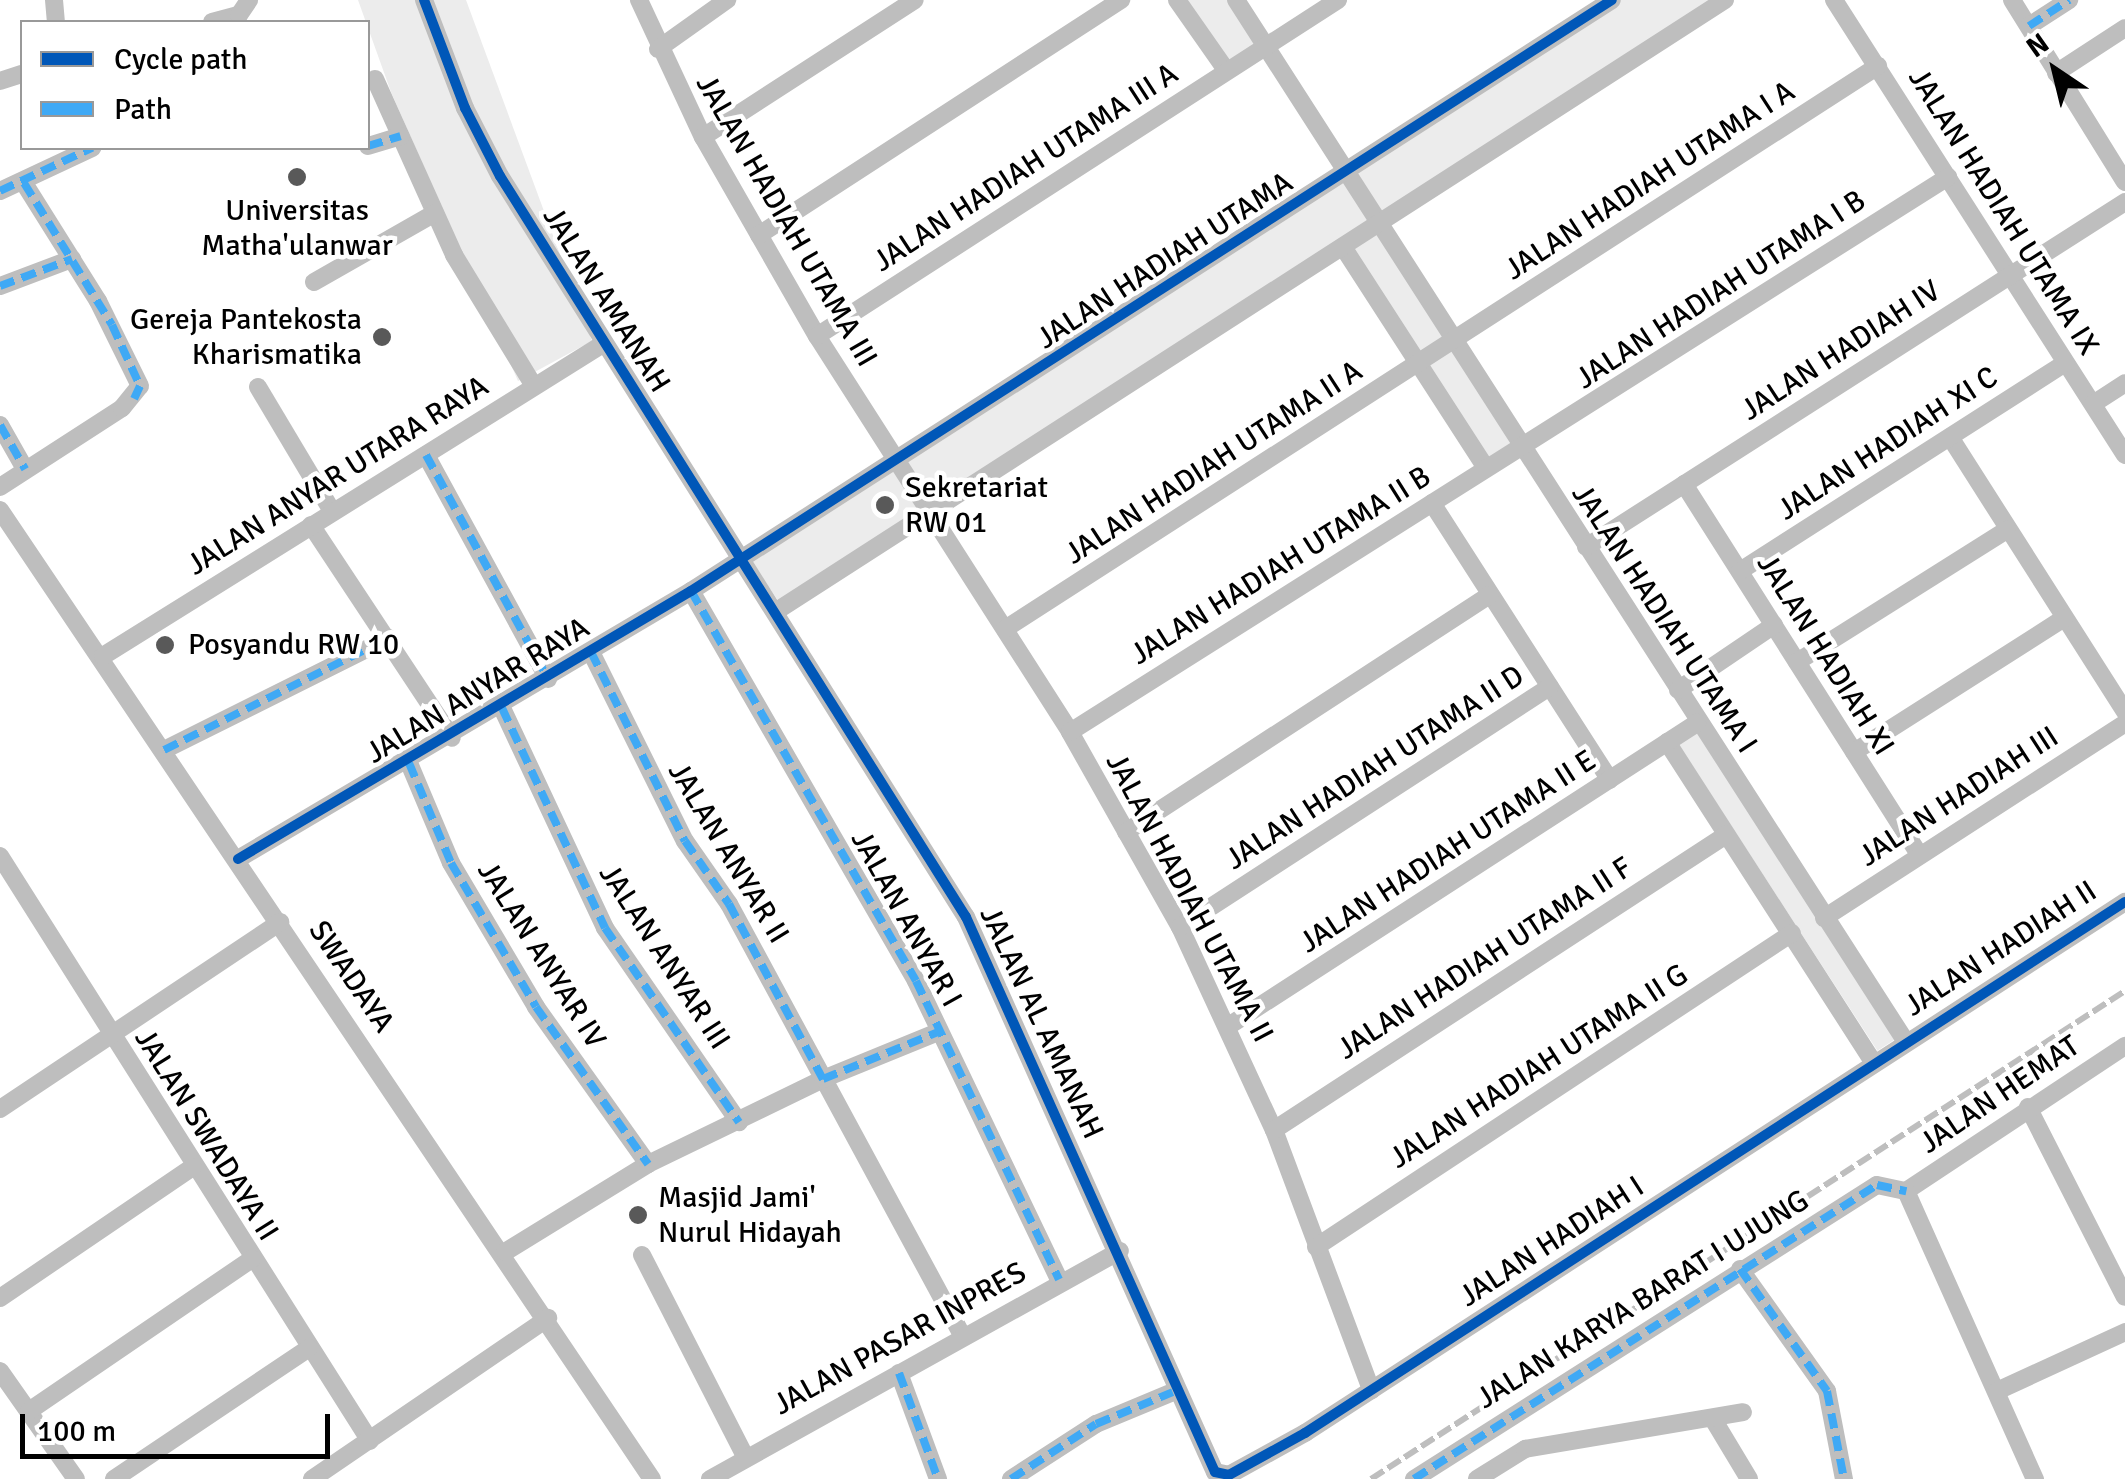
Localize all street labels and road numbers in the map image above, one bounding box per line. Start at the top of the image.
street label: JALAN HADIAH UTAMA III A [867,56,1185,280]
street label: JALAN HADIAH UTAMA IX [1900,62,2106,362]
street label: JALAN HADIAH UTAMA III [688,69,884,373]
street label: JALAN HADIAH UTAMA I A [1498,74,1802,288]
street label: JALAN HADIAH UTAMA [1030,165,1300,357]
street label: JALAN HADIAH UTAMA I B [1569,183,1873,397]
street label: JALAN AMANAH [535,201,677,399]
street label: JALAN HADIAH IV [1735,273,1947,429]
street label: JALAN HADIAH UTAMA II A [1059,353,1369,573]
street label: JALAN HADIAH XI C [1771,359,2005,529]
street label: JALAN ANYAR UTARA RAYA [181,369,495,583]
street label: JALAN HADIAH UTAMA II B [1124,459,1438,673]
street label: JALAN HADIAH UTAMA I [1564,478,1764,760]
street label: JALAN HADIAH XI [1749,548,1901,762]
street label: JALAN ANYAR RAYA [360,610,596,772]
street label: JALAN HADIAH UTAMA II D [1219,658,1531,878]
street label: JALAN HADIAH III [1853,719,2065,875]
street label: JALAN HADIAH UTAMA II E [1293,743,1603,961]
street label: JALAN HADIAH UTAMA II [1098,747,1280,1049]
street label: JALAN ANYAR II [660,756,796,950]
street label: JALAN ANYAR I [843,825,969,1013]
street label: JALAN HADIAH UTAMA II F [1331,850,1639,1068]
street label: JALAN ANYAR IV [469,855,613,1055]
street label: JALAN ANYAR III [591,858,737,1056]
street label: JALAN HADIAH II [1898,874,2104,1024]
street label: JALAN AL AMANAH [971,901,1111,1145]
street label: SWADAYA [301,914,401,1040]
street label: JALAN HADIAH UTAMA II G [1383,957,1695,1177]
street label: JALAN SWADAYA II [126,1022,286,1248]
street label: JALAN HEMAT [1913,1028,2087,1162]
street label: JALAN HADIAH I [1453,1169,1651,1315]
street label: JALAN KARYA BARAT I UJUNG [1470,1183,1816,1417]
street label: JALAN PASAR INPRES [768,1255,1032,1423]

